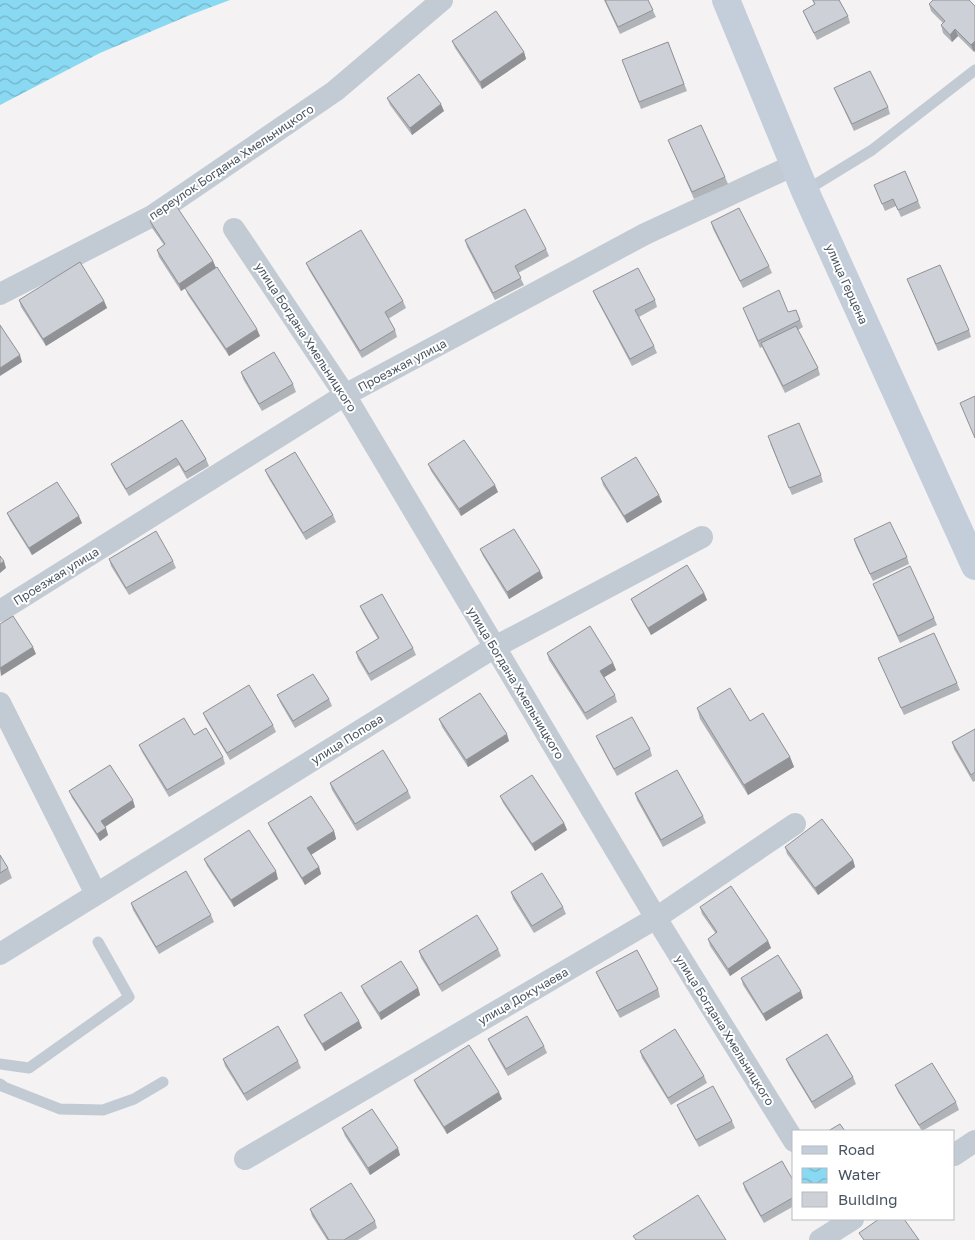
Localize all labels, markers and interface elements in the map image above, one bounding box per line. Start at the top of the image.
street label: переулок Богдана Хмельницкого [146,101,316,223]
street label: улица Герцена [823,241,871,327]
street label: улица Богдана Хмельницкого [252,260,360,414]
street label: Проезжая улица [355,335,449,395]
street label: Проезжая улица [10,544,102,608]
street label: улица Богдана Хмельницкого [465,604,567,762]
street label: улица Попова [308,711,386,767]
street label: улица Богдана Хмельницкого [672,952,778,1108]
street label: улица Докучаева [475,964,571,1028]
legend [792,1130,955,1220]
text: Road [838,1140,875,1158]
text: Water [838,1165,881,1183]
text: Building [838,1190,898,1208]

